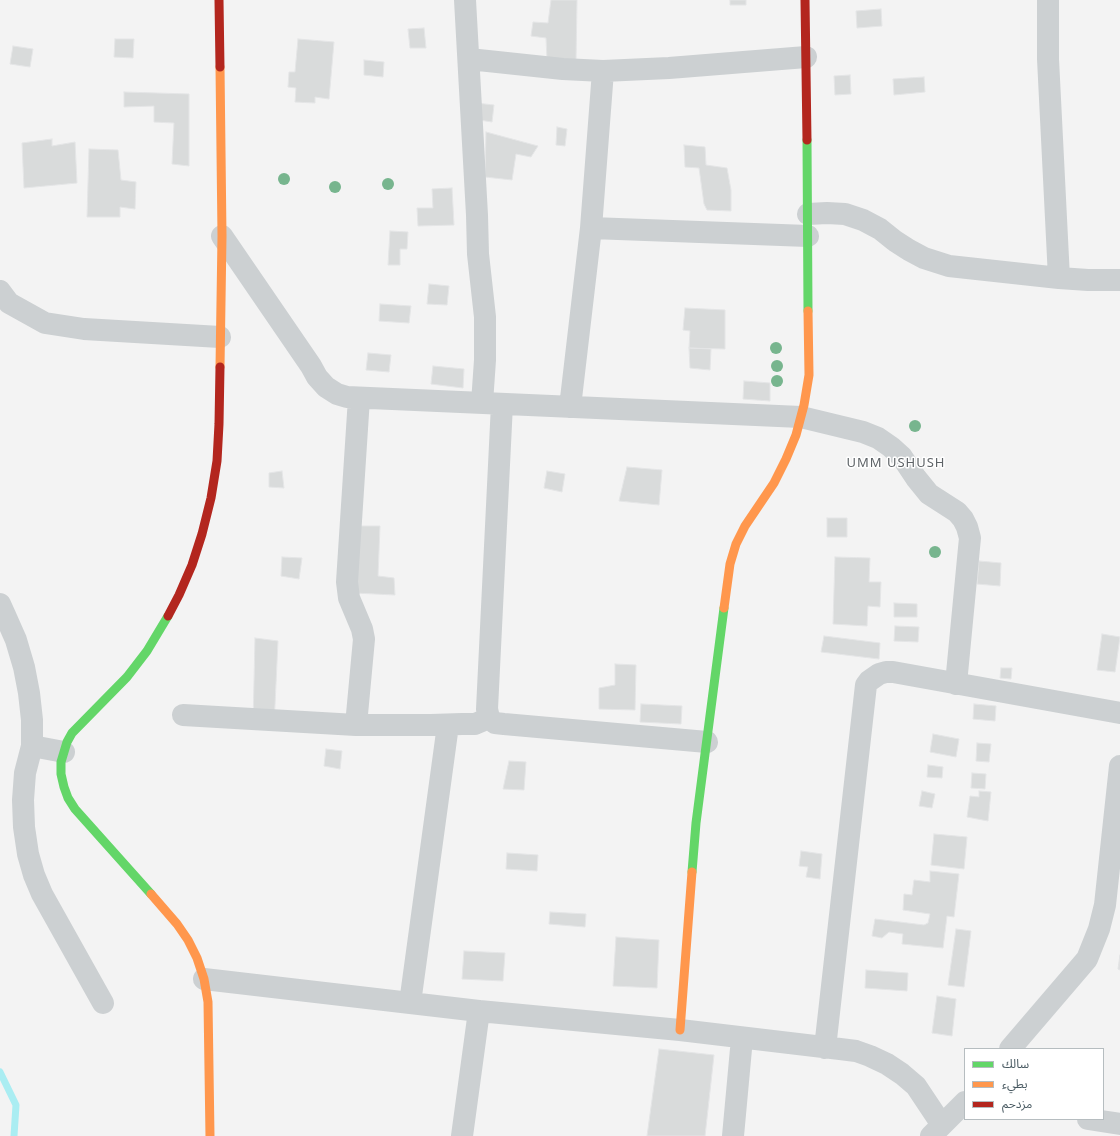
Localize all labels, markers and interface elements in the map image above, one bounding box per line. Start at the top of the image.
district label: UMM USHUSH [846,455,946,471]
legend [964,1048,1104,1120]
text: سالك [1002,1055,1029,1072]
text: بطيء [1002,1075,1028,1092]
text: مزدحم [1002,1095,1032,1112]

